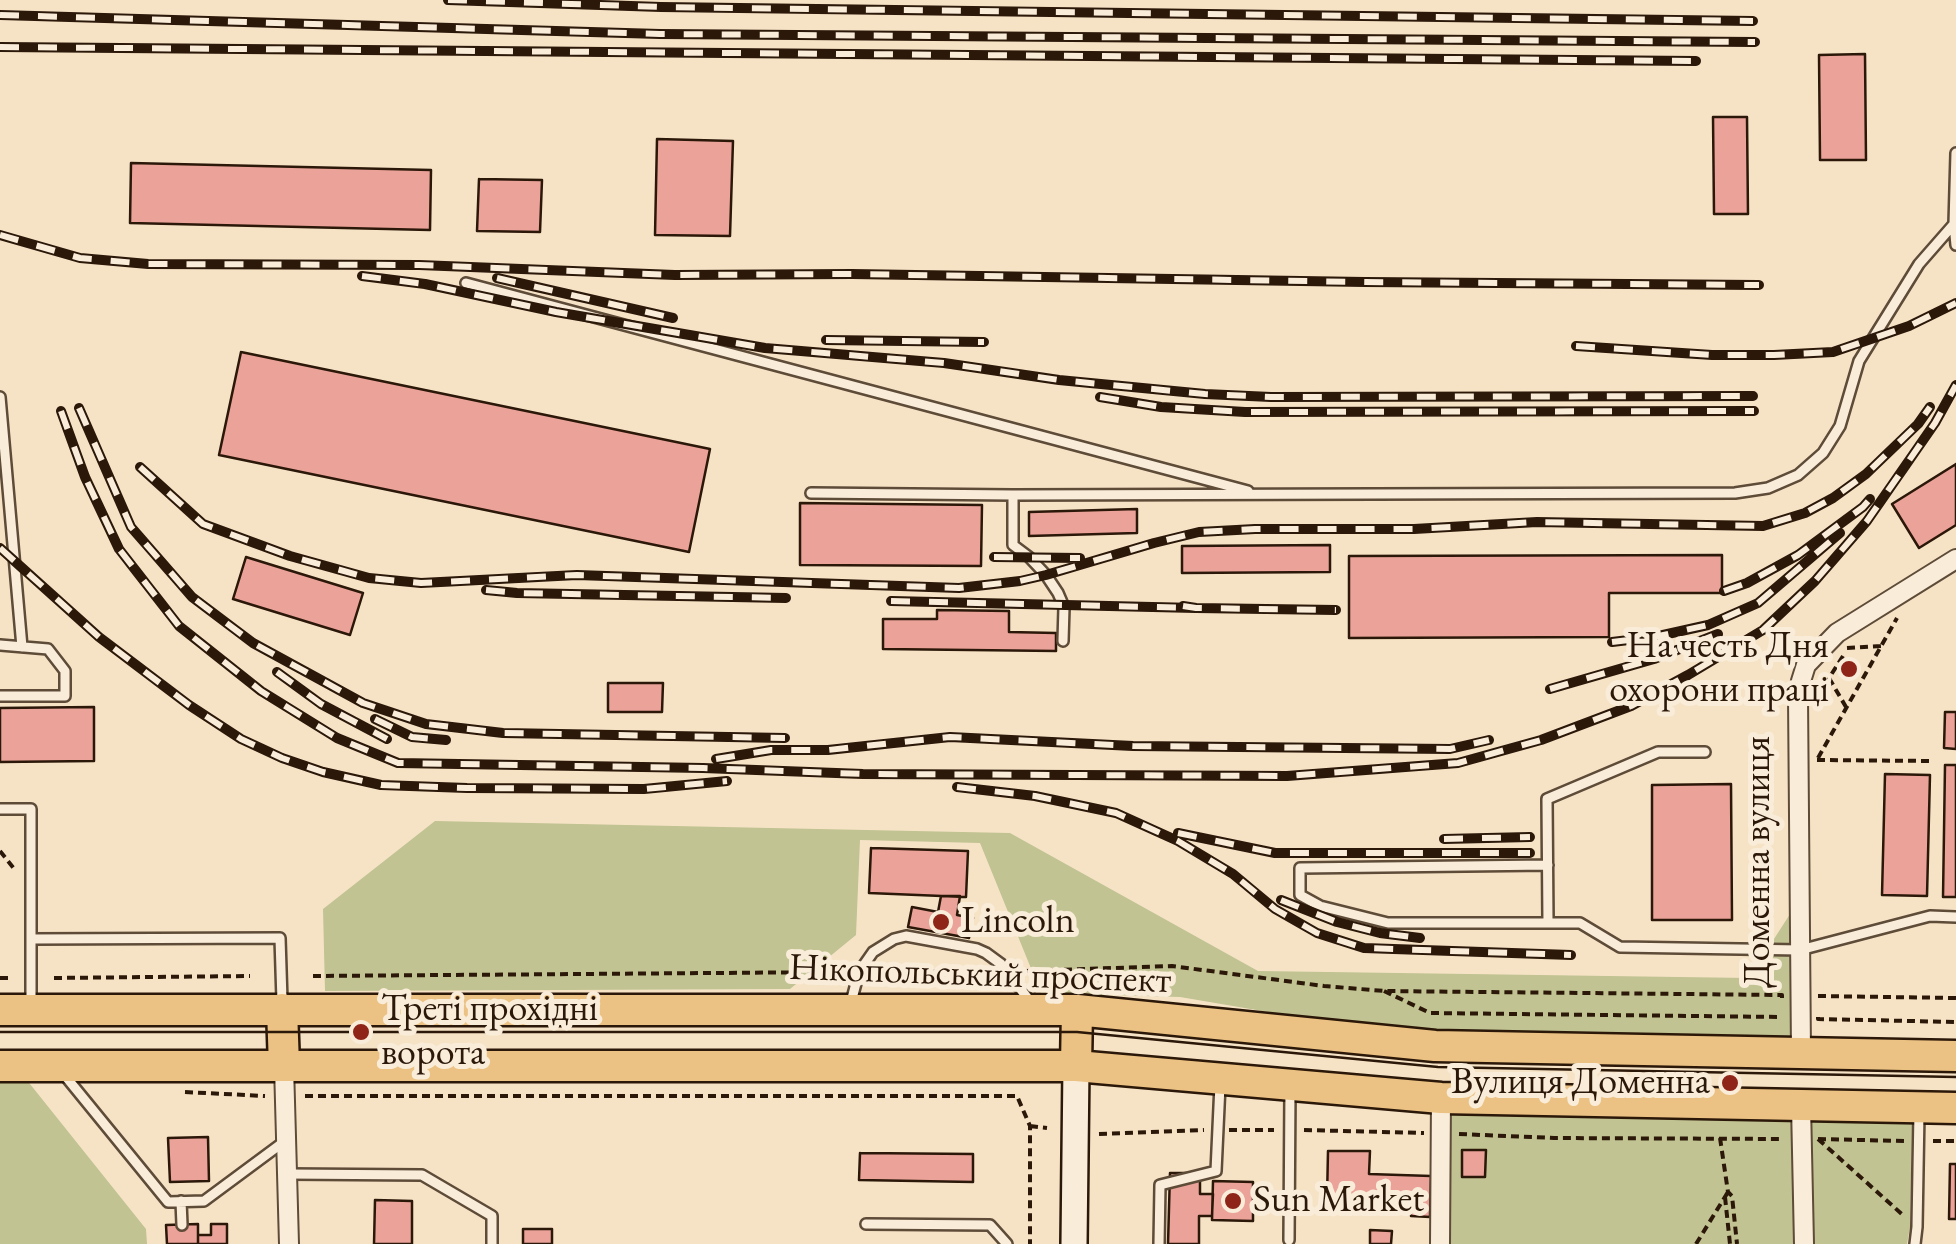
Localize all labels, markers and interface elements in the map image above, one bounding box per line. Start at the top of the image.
place label: На честь Дня охорони праці [1609,624,1829,714]
marker: На честь Дня охорони праці [1838,658,1860,680]
street label: Доменна вулиця [1736,736,1782,988]
place label: Lincoln [961,899,1075,945]
marker: Lincoln [930,911,952,933]
street label: Нікопольський проспект [788,946,1172,1004]
place label: Треті прохідні ворота [381,987,598,1076]
marker: Треті прохідні ворота [350,1021,372,1043]
place label: Вулиця Доменна [1451,1060,1710,1106]
marker: Вулиця Доменна [1719,1072,1741,1094]
place label: Sun Market [1253,1178,1424,1224]
marker: Sun Market [1222,1190,1244,1212]

